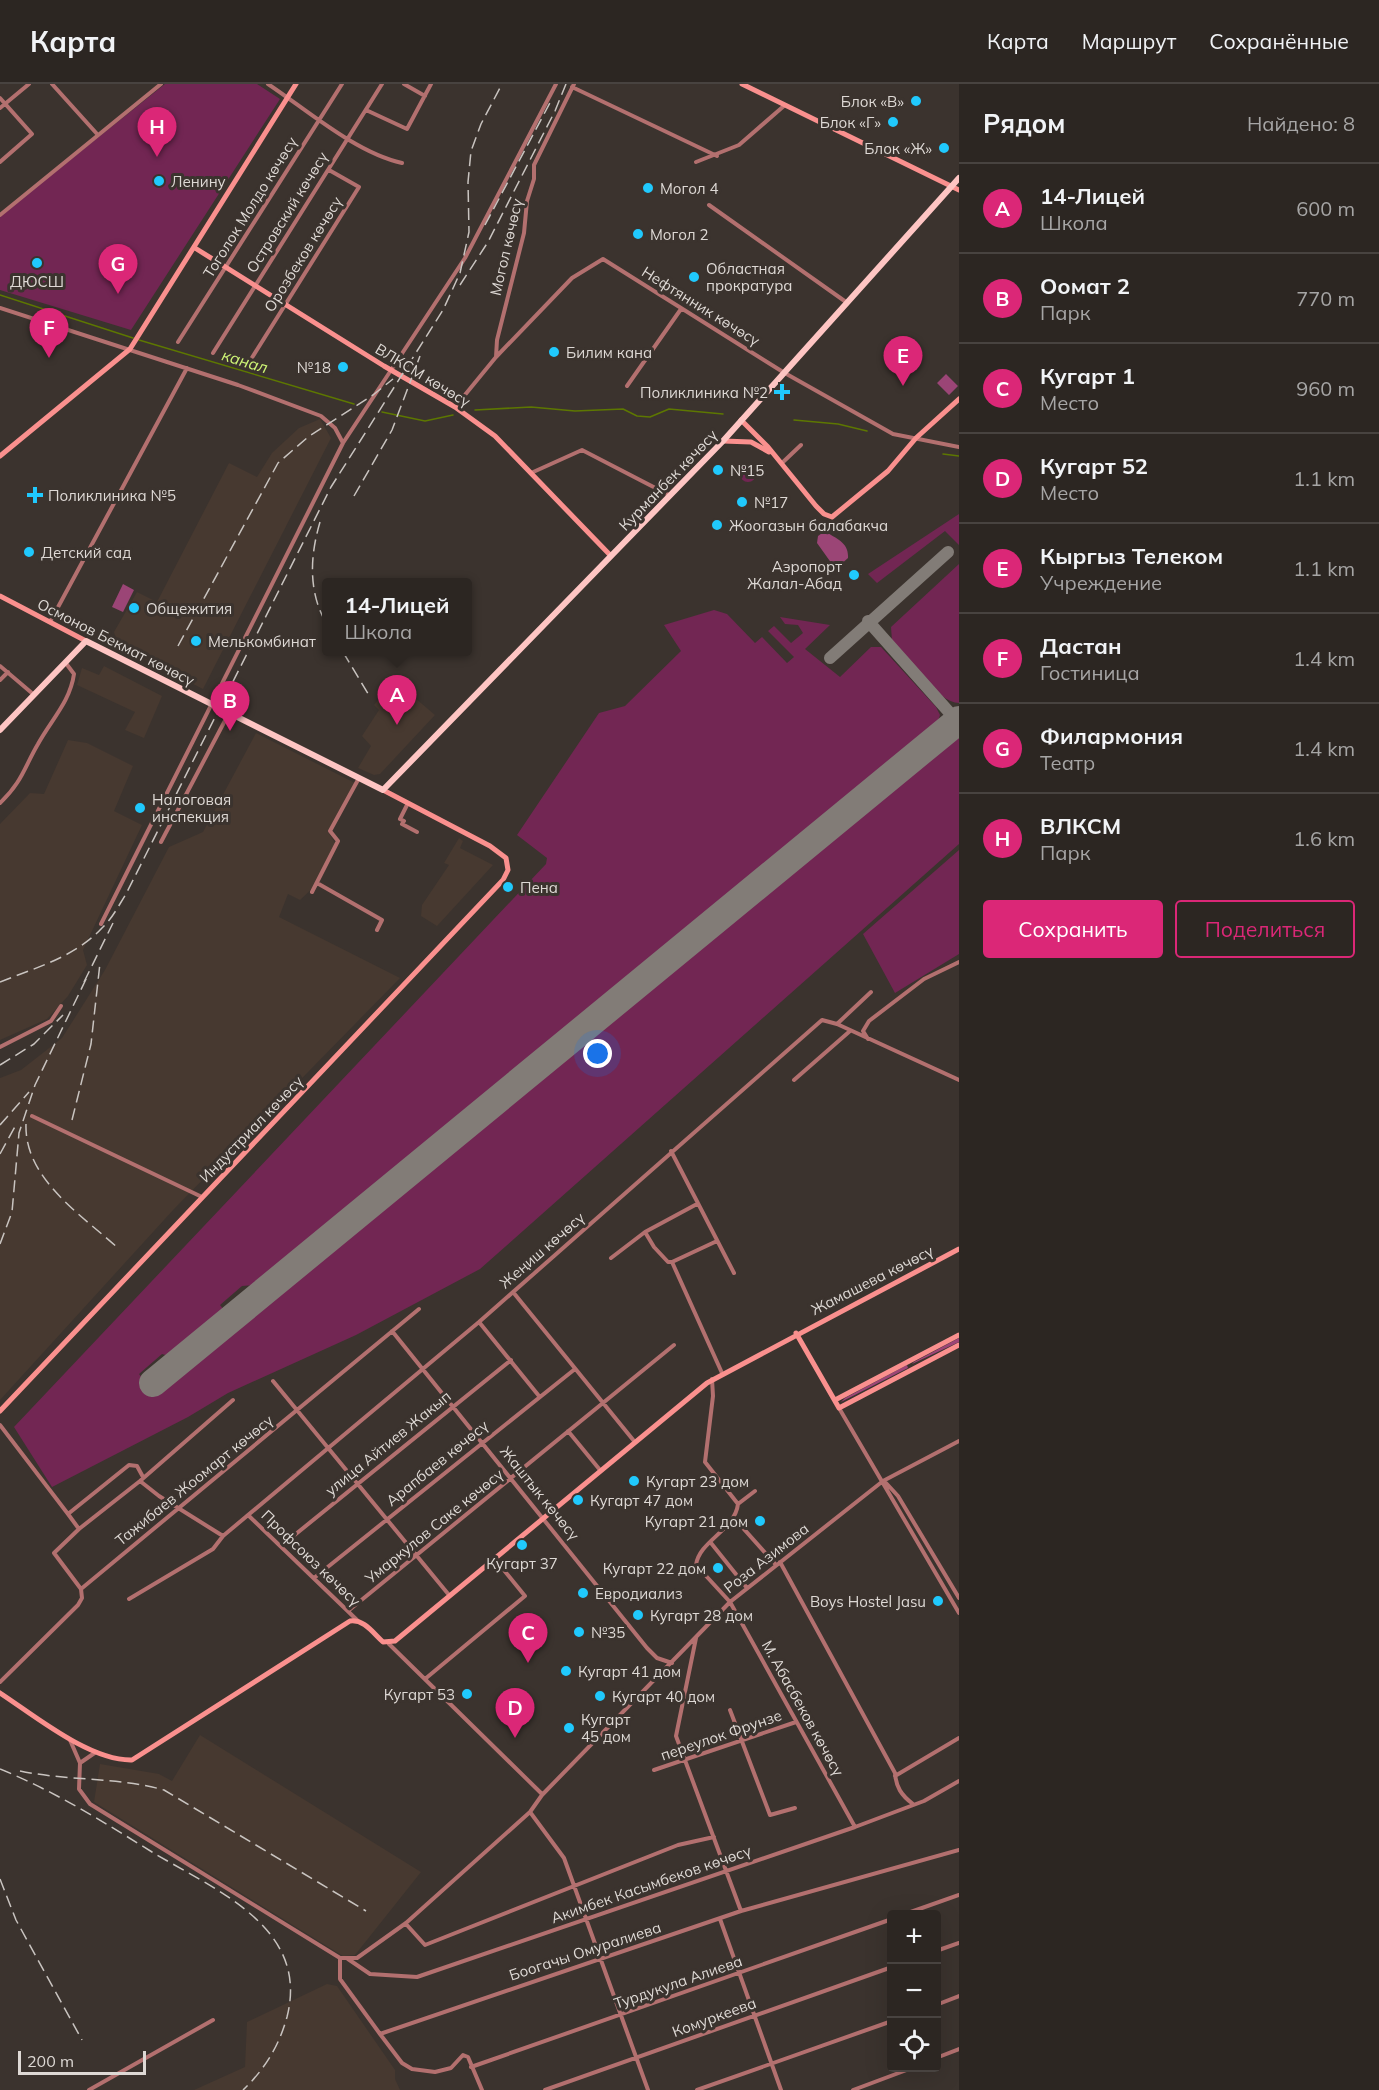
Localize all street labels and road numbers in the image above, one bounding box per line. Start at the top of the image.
street label: Тоголок Молдо көчөсү [199,133,301,281]
street label: Островский көчөсү [242,148,332,276]
street label: Орозбеков көчөсү [260,193,346,315]
street label: Могол көчөсү [486,197,526,297]
street label: Нефтянник көчөсү [638,262,764,350]
street label: ВЛКСМ көчөсү [372,339,474,411]
street label: Курманбек көчөсү [615,425,721,535]
street label: Осмонов Бекмат көчөсү [34,594,198,690]
street label: Индустриал көчөсү [195,1072,307,1186]
street label: Жеңиш көчөсү [495,1208,589,1292]
street label: Жамашева көчөсү [808,1241,936,1319]
street label: улица Айтиев Жакып [321,1386,455,1500]
street label: Тажибаев Жоомарт көчөсү [111,1410,277,1550]
street label: Арапбаев көчөсү [382,1416,492,1510]
street label: Жаштык көчөсү [496,1442,584,1544]
street label: Умаркулов Саке көчөсү [360,1464,507,1588]
street label: Профсоюз көчөсү [257,1506,365,1610]
street label: Роза Азимова [720,1519,812,1597]
street label: М. Абасбеков көчөсү [758,1637,848,1779]
street label: переулок Фрунзе [658,1705,784,1765]
street label: Акимбек Касымбеков көчөсү [548,1841,754,1927]
street label: Боогачы Омуралиева [507,1917,663,1985]
street label: Турдукула Алиева [611,1951,745,2013]
street label: Комуркеева [669,1993,759,2041]

